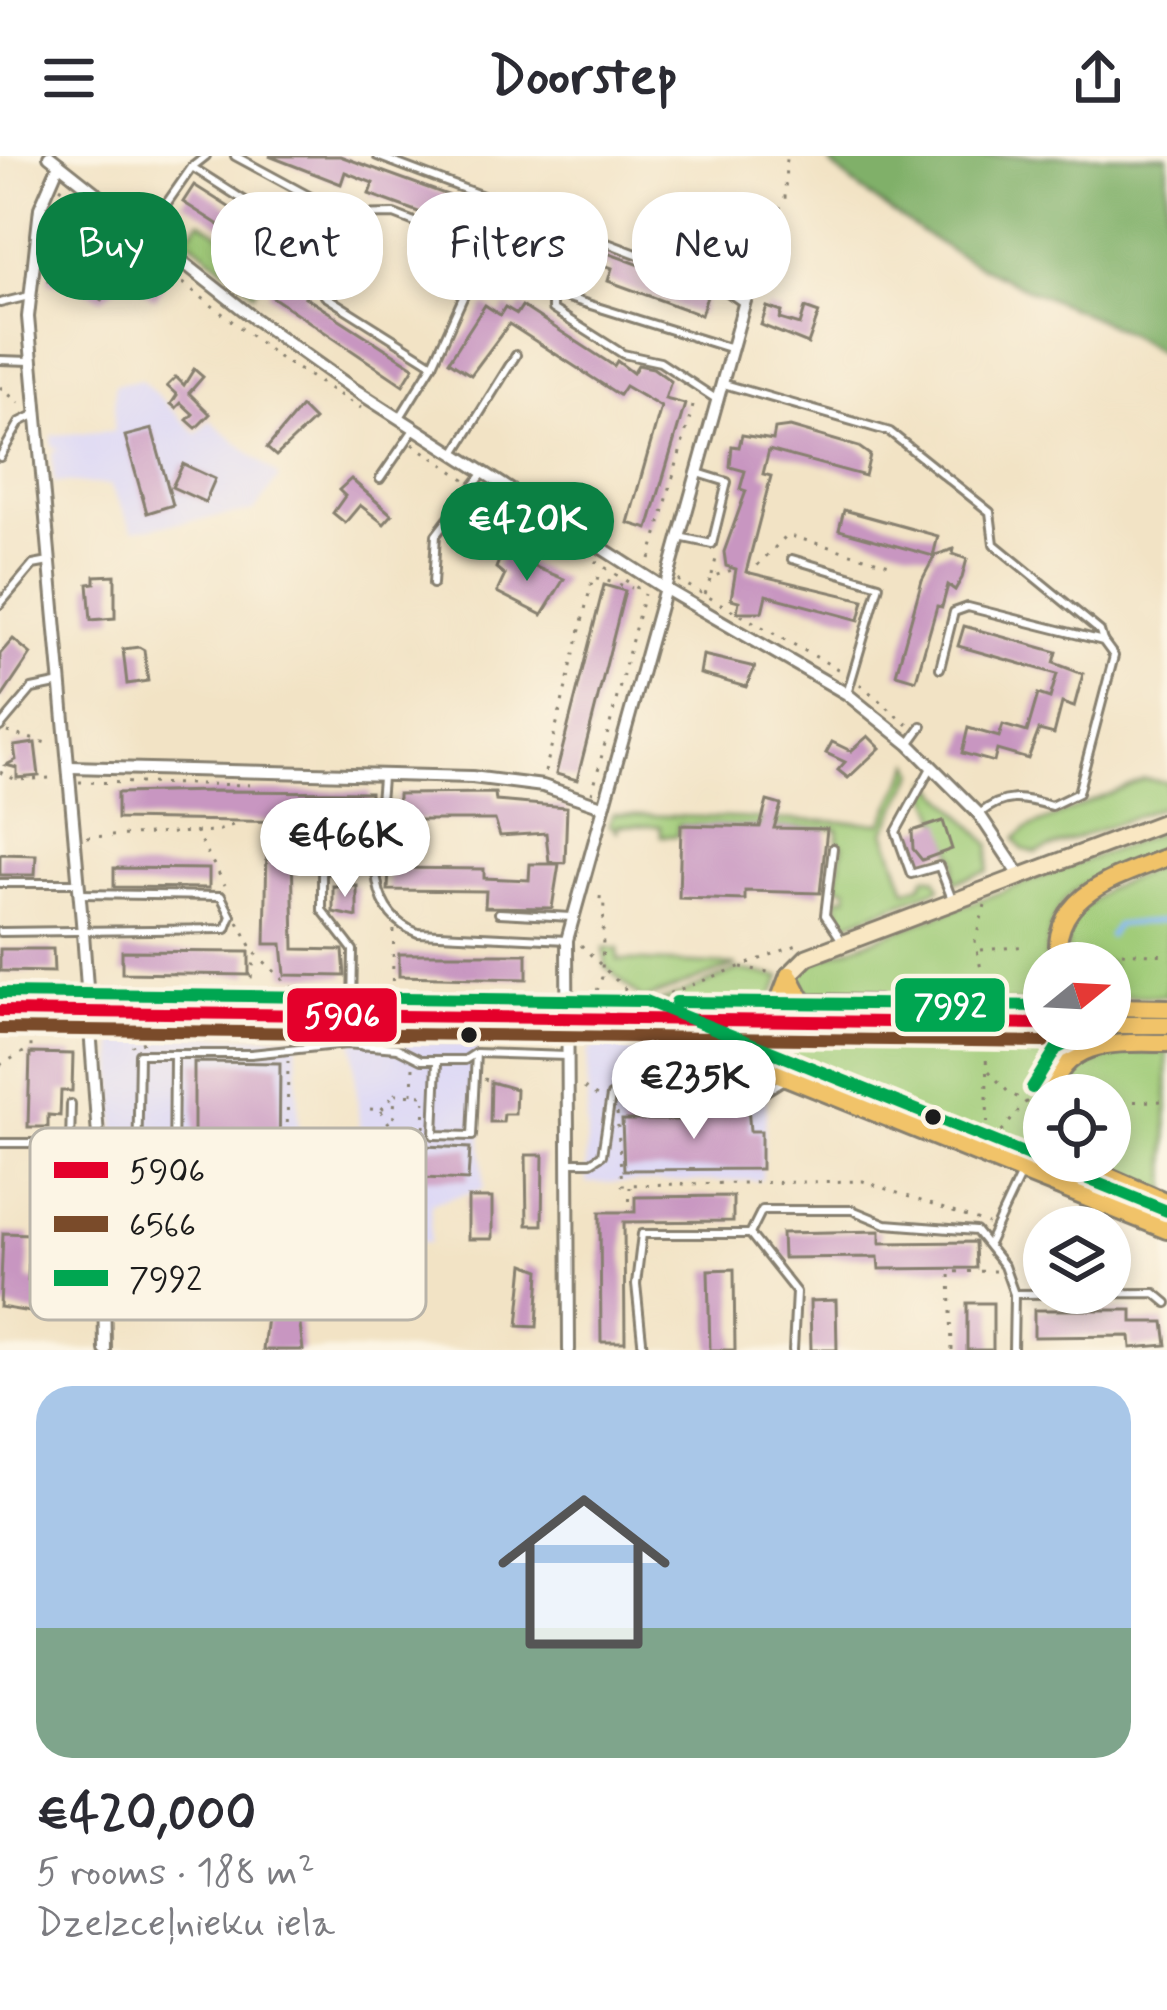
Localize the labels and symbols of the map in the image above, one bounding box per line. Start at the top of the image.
pin: €420K [443,482,611,584]
pin: €466K [261,798,429,900]
north arrow [1023,942,1131,1050]
line badge: 7992 [893,976,1007,1034]
line badge: 5906 [285,986,399,1044]
text: 7992 [913,986,987,1030]
text: 5906 [304,996,380,1040]
unlabelled marker [458,1024,480,1046]
pin: €235K [610,1040,778,1142]
unlabelled marker [922,1106,944,1128]
legend [30,1128,426,1320]
text: 5906 [129,1151,205,1195]
text: 6566 [129,1205,196,1249]
text: 7992 [129,1259,202,1303]

